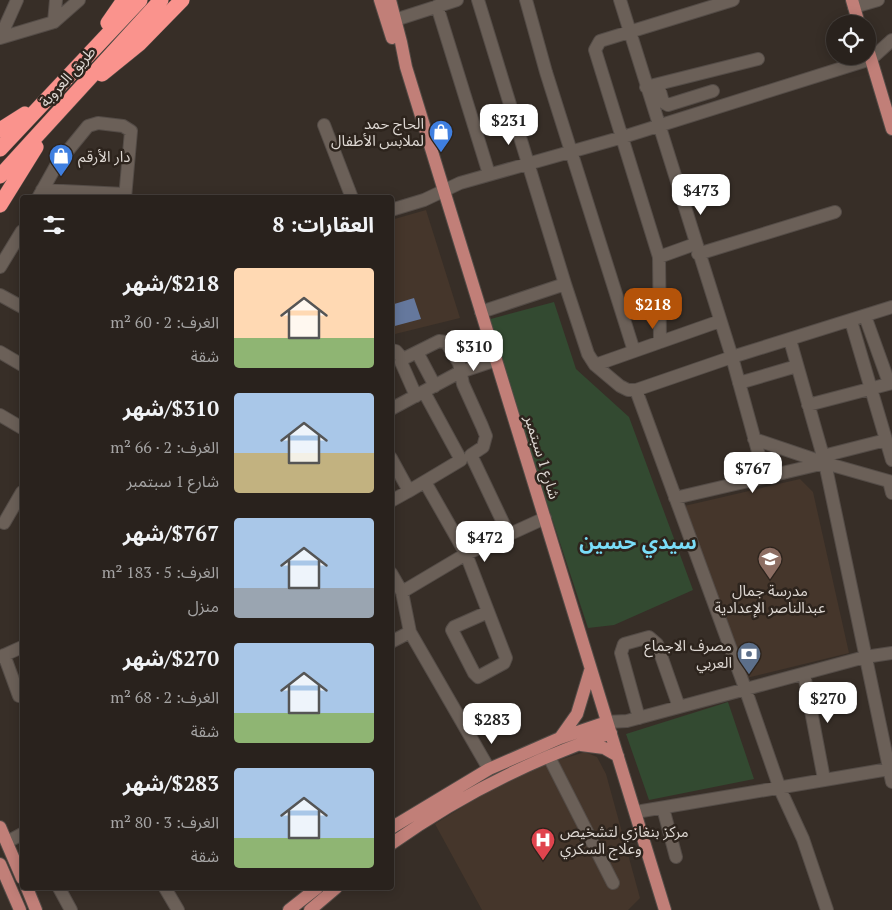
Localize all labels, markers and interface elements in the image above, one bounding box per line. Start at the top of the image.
map controls [826,15,876,65]
button: locate [826,15,876,65]
street label: طريق العروبة [34,41,100,111]
pin: $231 [479,104,539,146]
text: $231 [491,109,527,131]
place label: الحاج حمد لملابس الأطفال [331,113,424,150]
shop icon: الحاج حمد لملابس الأطفال [428,119,454,153]
shop icon: دار الأرقم [48,143,74,177]
place label: دار الأرقم [78,146,130,168]
pin: $473 [671,174,731,216]
text: $473 [683,179,719,201]
text: العقارات: 8 [273,210,374,238]
icon: filters [40,211,68,239]
text: $218/شهر [123,269,219,297]
icon: home [274,288,334,348]
pin: $218 [623,288,683,330]
text: $218 [635,293,671,315]
text: الغرف: 2 · 60 m² [110,311,219,333]
pin: $310 [444,330,504,372]
text: $310 [456,335,492,357]
text: شقة [191,345,219,367]
text: $310/شهر [123,394,219,422]
street label: شارع 1 سبتمبر [518,412,565,503]
icon: home [274,413,334,473]
text: الغرف: 2 · 66 m² [110,436,219,458]
pin: $767 [723,452,783,494]
text: $767 [735,457,771,479]
text: شارع 1 سبتمبر [126,470,219,492]
text: $767/شهر [123,519,219,547]
pin: $472 [455,520,515,563]
text: $472 [467,526,503,548]
district label: سيدي حسين [579,528,697,558]
icon: home [274,538,334,598]
school or university icon: مدرسة جمال عبدالناصر الإعدادية [757,546,783,580]
text: الغرف: 5 · 183 m² [102,561,219,583]
place label: مدرسة جمال عبدالناصر الإعدادية [714,580,826,618]
text: منزل [188,595,219,617]
place label: مصرف الاجماع العربي [644,635,732,674]
bank icon: مصرف الاجماع العربي [736,641,762,675]
text: $270/شهر [123,644,219,672]
icon: home [274,663,334,723]
pin: $270 [798,682,858,724]
text: الغرف: 2 · 68 m² [110,686,219,708]
text: $270 [810,687,846,709]
pin: $283 [462,702,522,745]
text: $283 [474,708,510,730]
text: شقة [191,720,219,742]
text: $283/شهر [123,769,219,797]
icon: home [274,788,334,848]
text: الغرف: 3 · 80 m² [110,811,219,833]
place label: مركز بنغازي لتشخيص وعلاج السكري [560,821,689,861]
hospital icon: مركز بنغازي لتشخيص وعلاج السكري [530,827,556,861]
text: شقة [191,845,219,867]

